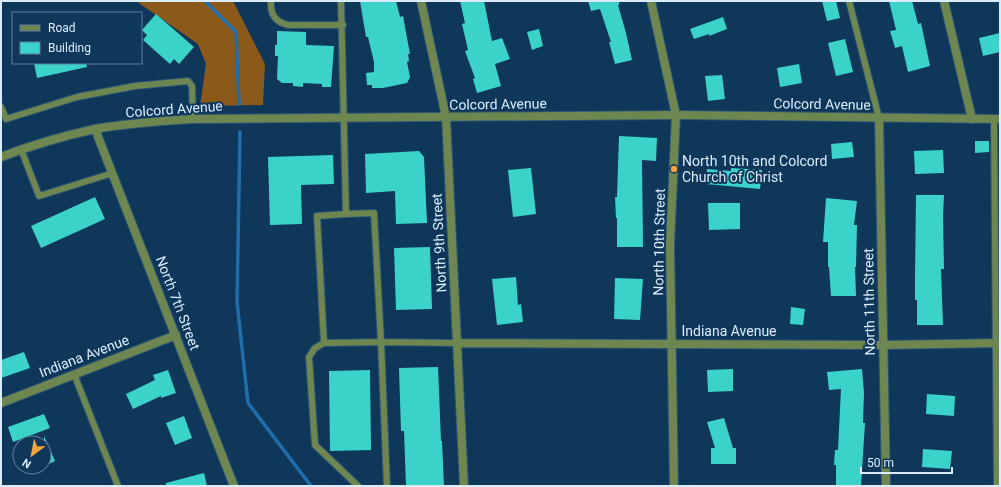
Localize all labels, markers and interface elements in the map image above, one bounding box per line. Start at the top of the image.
legend [12,12,142,64]
text: Road [48,21,76,35]
text: Building [48,41,91,55]
street label: Colcord Avenue [449,95,547,113]
street label: Colcord Avenue [773,95,871,113]
street label: Colcord Avenue [125,98,223,120]
place label: North 10th and Colcord Church of Christ [682,153,827,185]
marker: North 10th and Colcord Church of Christ [669,164,679,174]
street label: North 10th Street [650,188,668,296]
street label: North 9th Street [428,193,450,293]
street label: North 11th Street [860,248,878,356]
street label: North 7th Street [153,254,203,353]
street label: Indiana Avenue [681,323,777,339]
street label: Indiana Avenue [37,331,131,381]
north arrow [12,435,52,475]
scale bar [861,449,952,475]
text: N [20,455,34,471]
text: 50 m [867,456,894,470]

